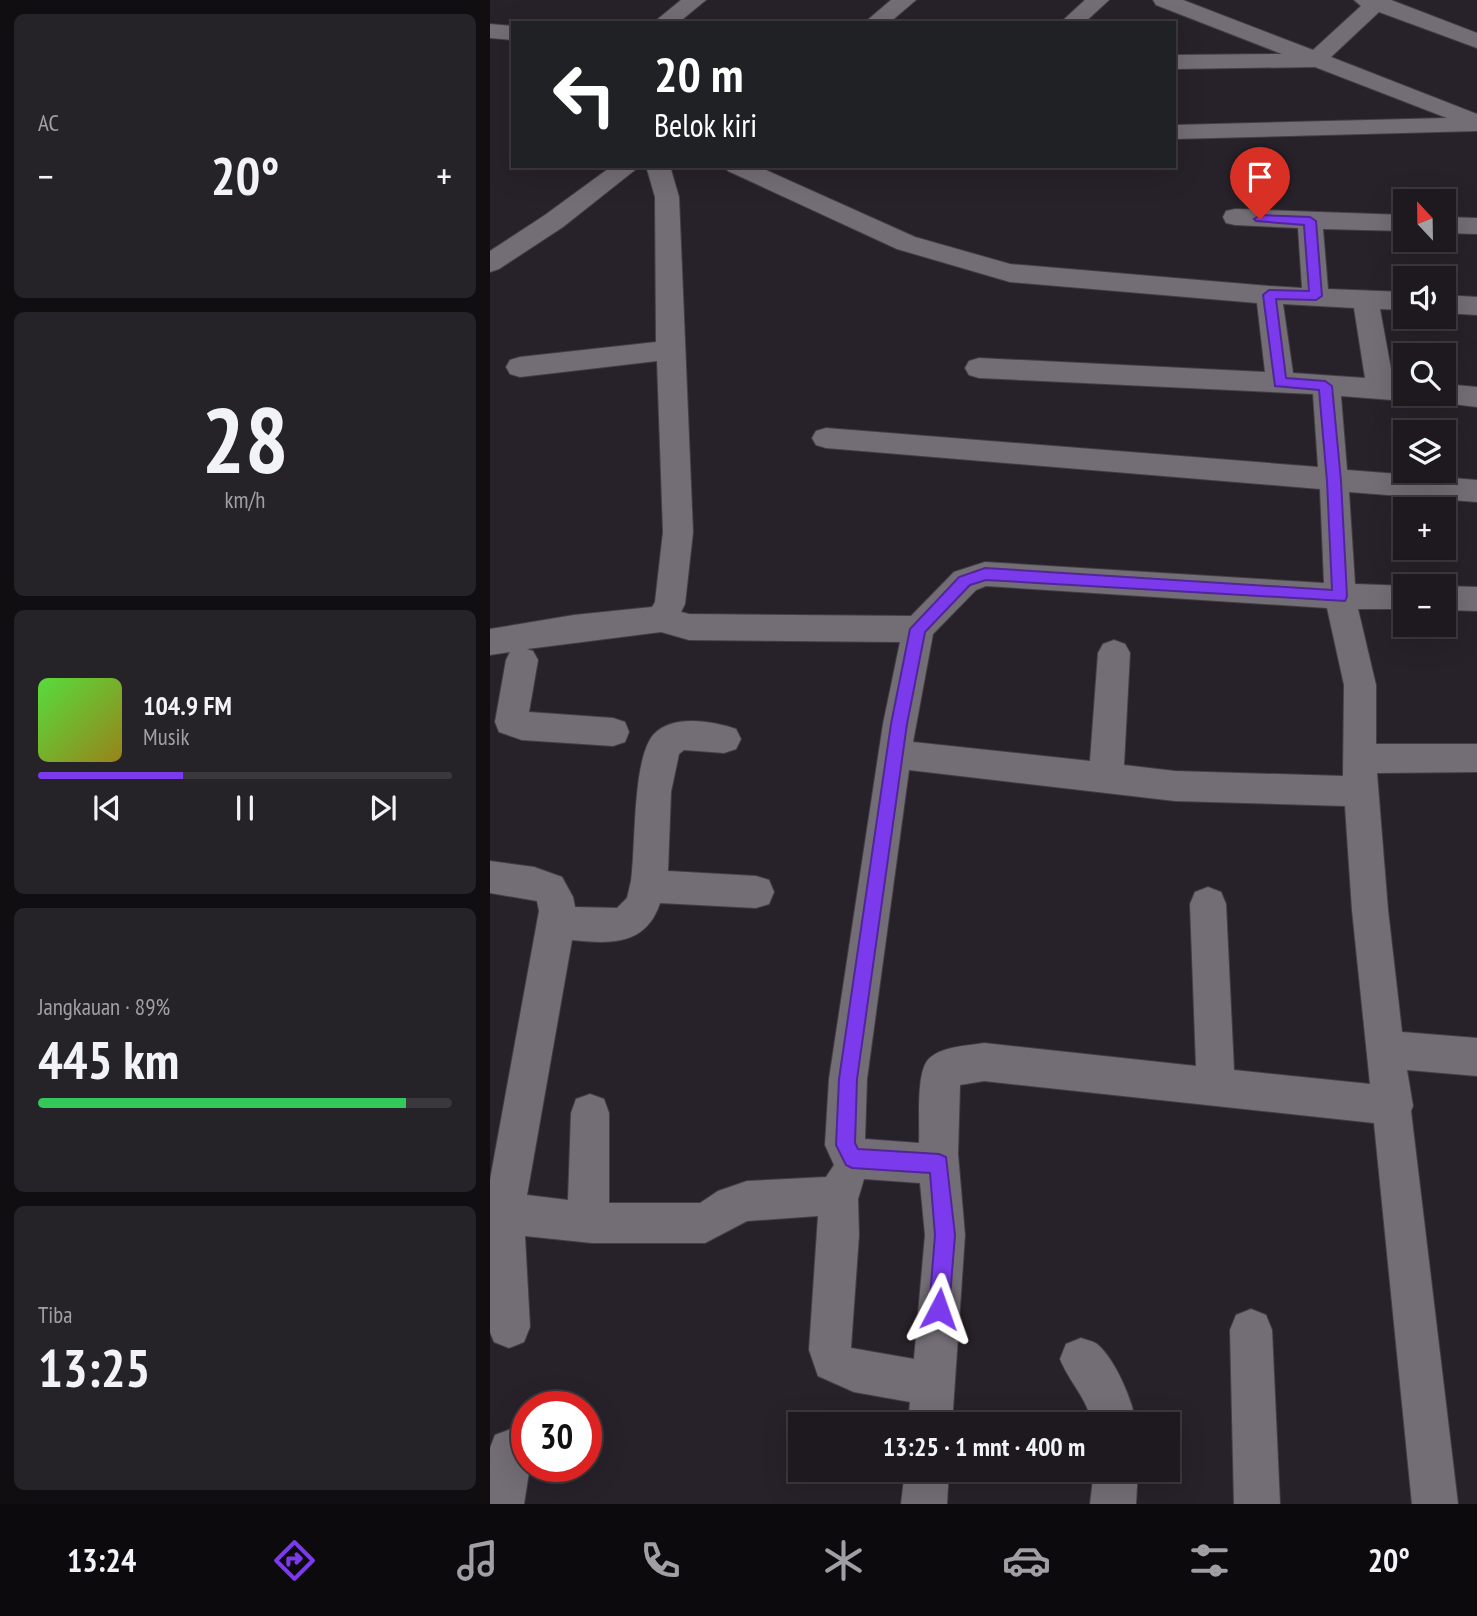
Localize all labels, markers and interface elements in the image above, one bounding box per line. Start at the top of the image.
text: 20 m [654,42,743,106]
icon: left [539,49,630,140]
text: Belok kiri [654,104,757,146]
text: AC [38,108,59,137]
text: 20° [211,142,279,209]
pin [1230,147,1290,219]
text: − [38,151,54,200]
text: + [436,151,452,200]
icon: arrive [1241,158,1279,196]
north arrow [1393,189,1456,252]
map controls [1393,189,1456,637]
button: sound [1393,266,1456,329]
button: search [1393,343,1456,406]
text: 28 [202,380,289,498]
button: layers [1393,420,1456,483]
text: km/h [225,485,265,514]
button: + [1393,497,1456,560]
button: − [1393,574,1456,637]
text: 104.9 FM [143,689,232,722]
text: Musik [143,722,189,751]
icon: previous [88,789,126,827]
icon: pause [226,789,264,827]
icon: next [364,789,402,827]
text: Jangkauan · 89% [38,992,170,1021]
text: 445 km [38,1026,179,1093]
position arrow [902,1272,976,1346]
text: Tiba [38,1300,72,1329]
text: 13:25 [38,1334,150,1401]
speed limit sign: 30 [511,1391,602,1482]
text: 13:25 · 1 mnt · 400 m [883,1430,1085,1463]
icon: directions [270,1536,319,1585]
icon: music [453,1536,502,1585]
icon: phone [636,1536,685,1585]
icon: climate [819,1536,868,1585]
icon: car [1002,1536,1051,1585]
icon: filters [1185,1536,1234,1585]
text: 13:24 [67,1539,136,1581]
text: 20° [1368,1539,1410,1581]

